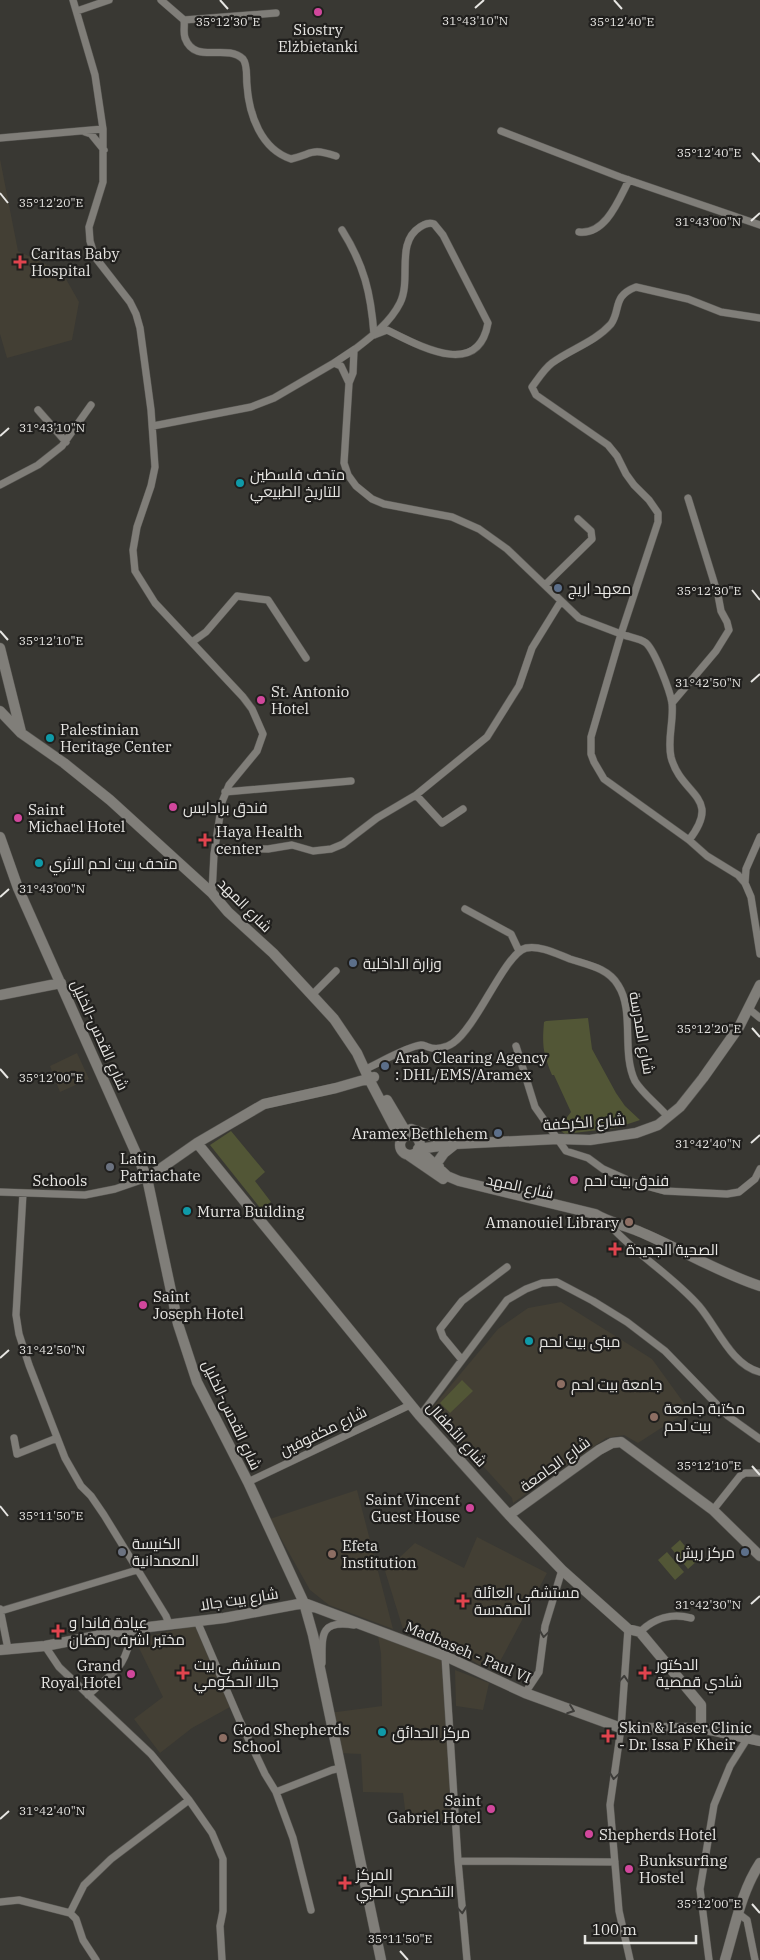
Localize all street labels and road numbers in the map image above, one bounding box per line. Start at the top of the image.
street label: شارع المهد [213,874,276,937]
street label: شارع القدس-الخليل [65,977,133,1094]
street label: شارع المدرسة [623,990,659,1076]
street label: شارع الكركفة [542,1110,626,1136]
street label: شارع المهد [484,1170,556,1204]
street label: Schools [33,1171,87,1190]
street label: شارع القدس-الخليل [196,1357,266,1474]
street label: شارع الأطفال [421,1397,491,1472]
street label: شارع مكفوفين [276,1402,370,1462]
street label: شارع الجامعة [516,1432,595,1497]
street label: شارع بيت جالا [198,1583,280,1617]
street label: Madbaseh - Paul VI [402,1617,534,1687]

